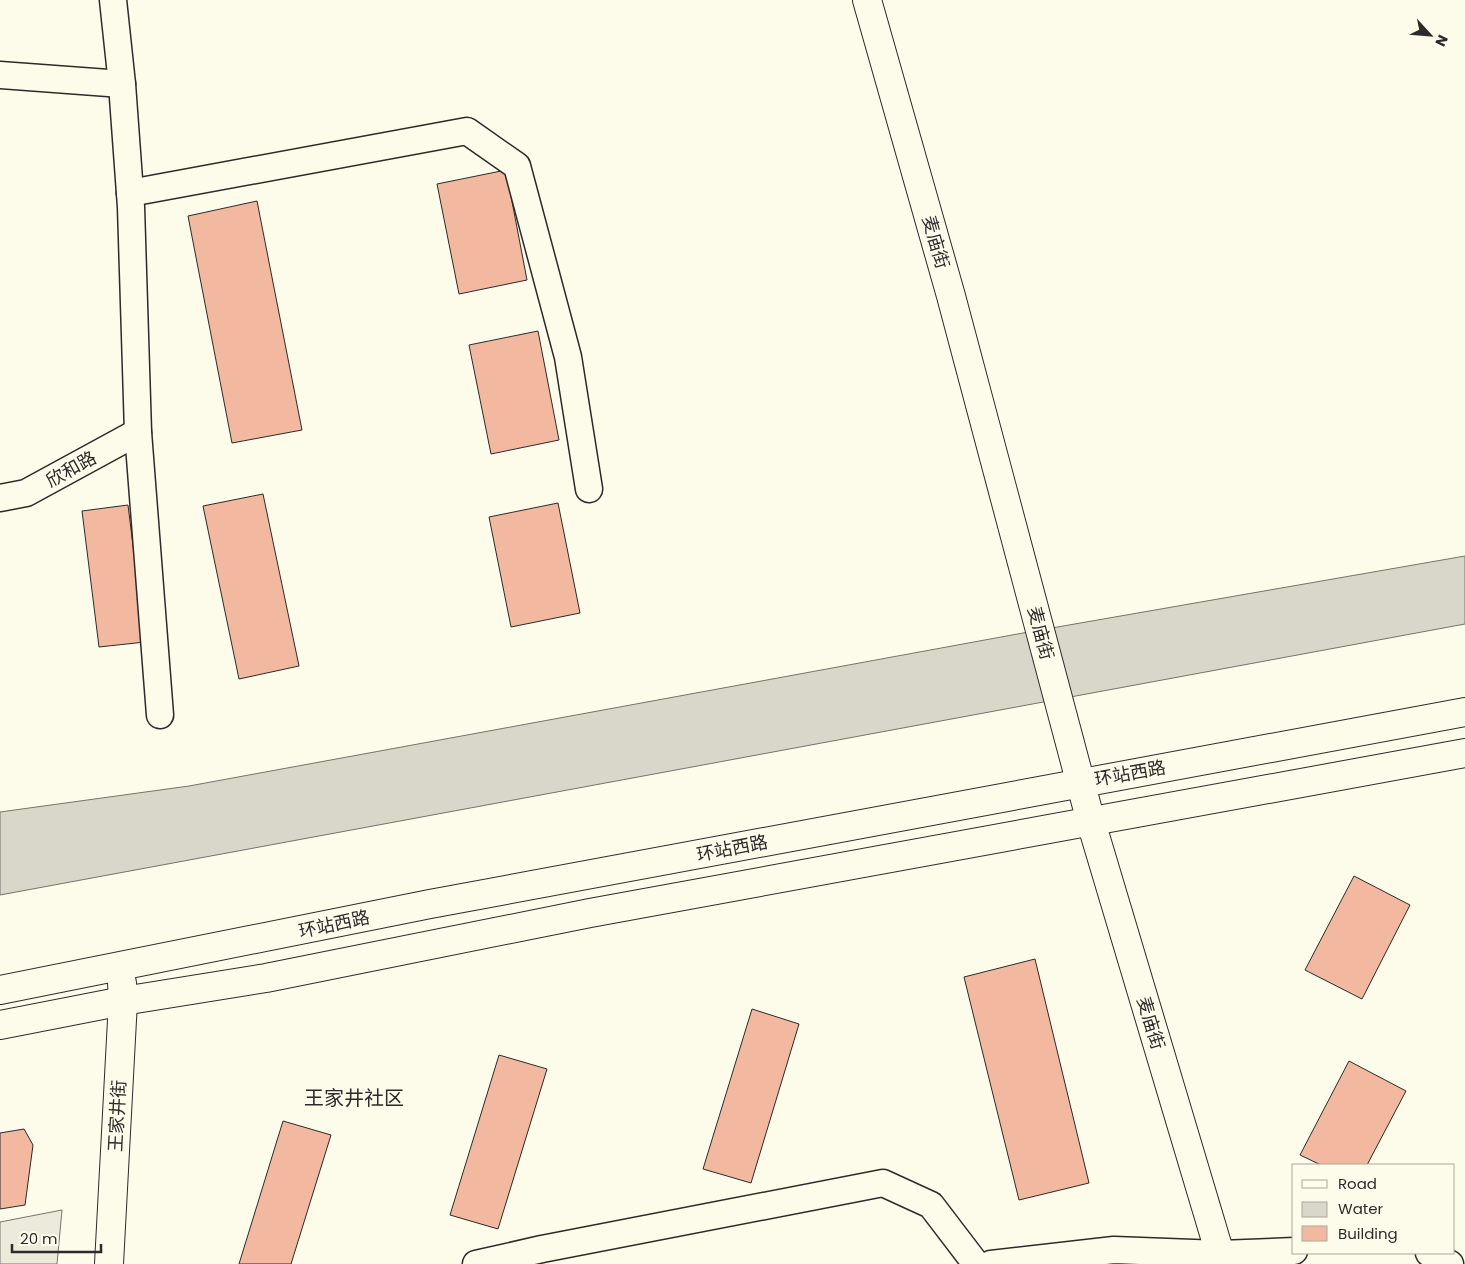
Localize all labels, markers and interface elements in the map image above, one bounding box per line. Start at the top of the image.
north arrow [1405,10,1455,60]
text: N [1430,32,1453,50]
street label: 麦庙街 [917,213,955,271]
street label: 欣和路 [41,445,101,493]
street label: 麦庙街 [1022,604,1060,662]
street label: 环站西路 [1092,754,1168,792]
street label: 环站西路 [694,829,770,867]
street label: 环站西路 [296,904,372,944]
street label: 麦庙街 [1131,994,1171,1052]
street label: 王家井街 [103,1079,131,1153]
district label: 王家井社区 [304,1084,404,1112]
legend [1292,1164,1455,1254]
text: Road [1338,1173,1377,1194]
text: Water [1338,1198,1384,1219]
scale bar [12,1222,101,1254]
text: Building [1338,1223,1398,1244]
text: 20 m [20,1228,58,1249]

